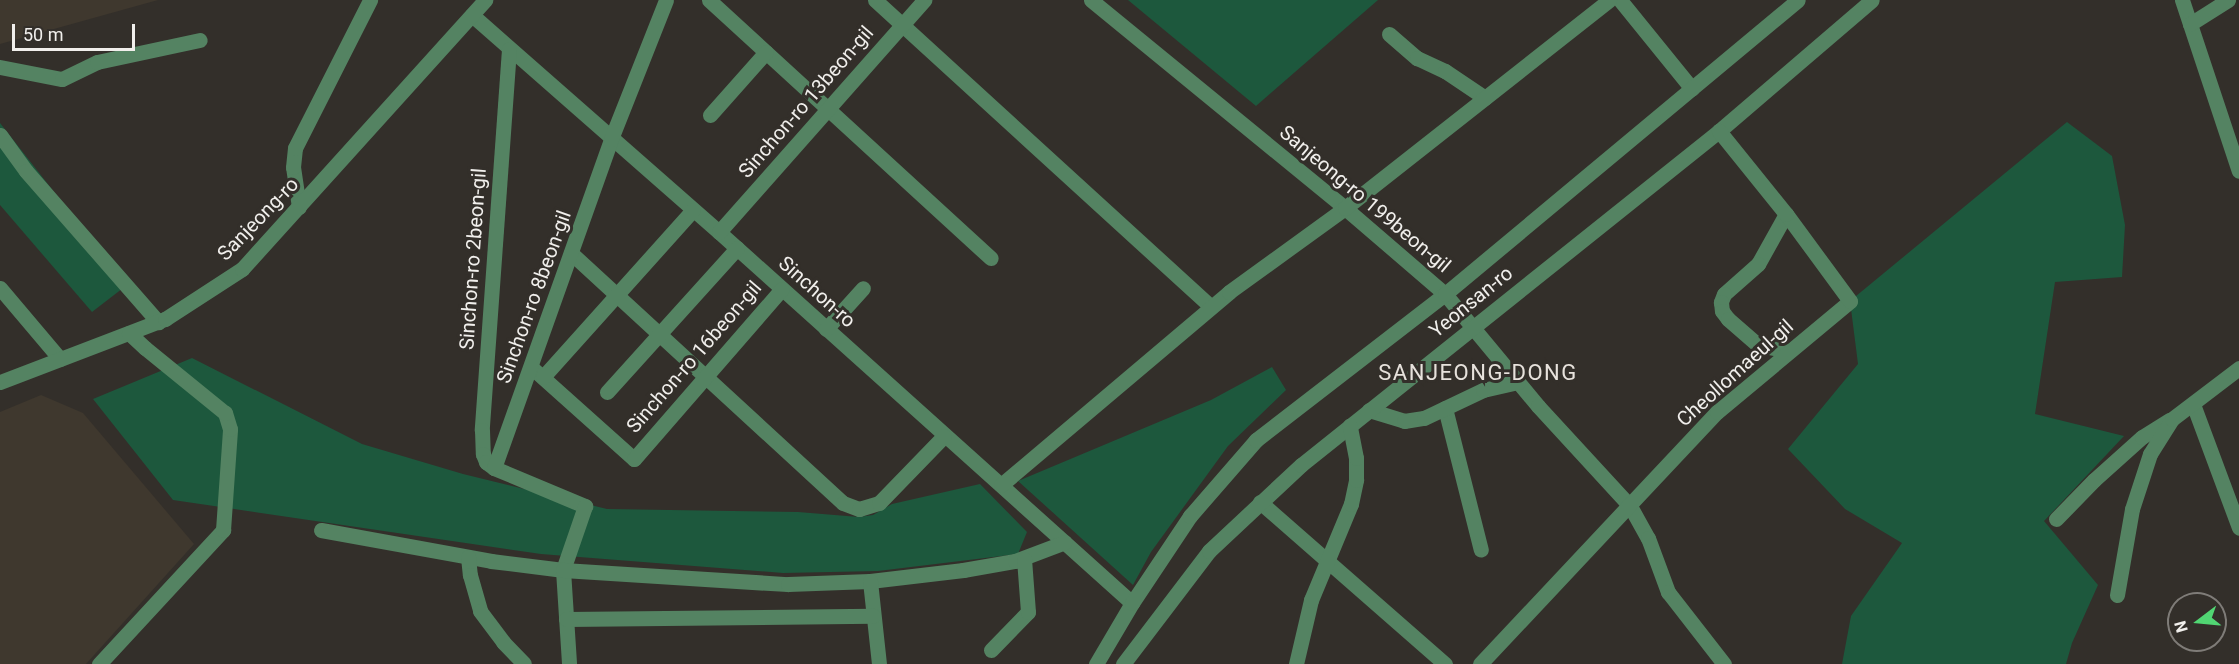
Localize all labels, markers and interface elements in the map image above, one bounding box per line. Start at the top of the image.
scale bar [15,12,138,50]
street label: Sinchon-ro 13beon-gil [733,21,879,183]
text: 50 m [23,24,63,45]
street label: Sanjeong-ro 199beon-gil [1275,120,1455,278]
street label: Sinchon-ro 2beon-gil [455,167,491,351]
street label: Sanjeong-ro [212,172,304,266]
street label: Sinchon-ro 8beon-gil [492,207,576,387]
street label: Sinchon-ro [774,251,860,333]
street label: Yeonsan-ro [1425,261,1517,343]
street label: Sinchon-ro 16beon-gil [621,276,767,438]
street label: Cheollomaeul-gil [1672,314,1798,432]
district label: SANJEONG-DONG [1378,360,1578,386]
north arrow [2167,592,2227,652]
text: N [2170,619,2192,635]

